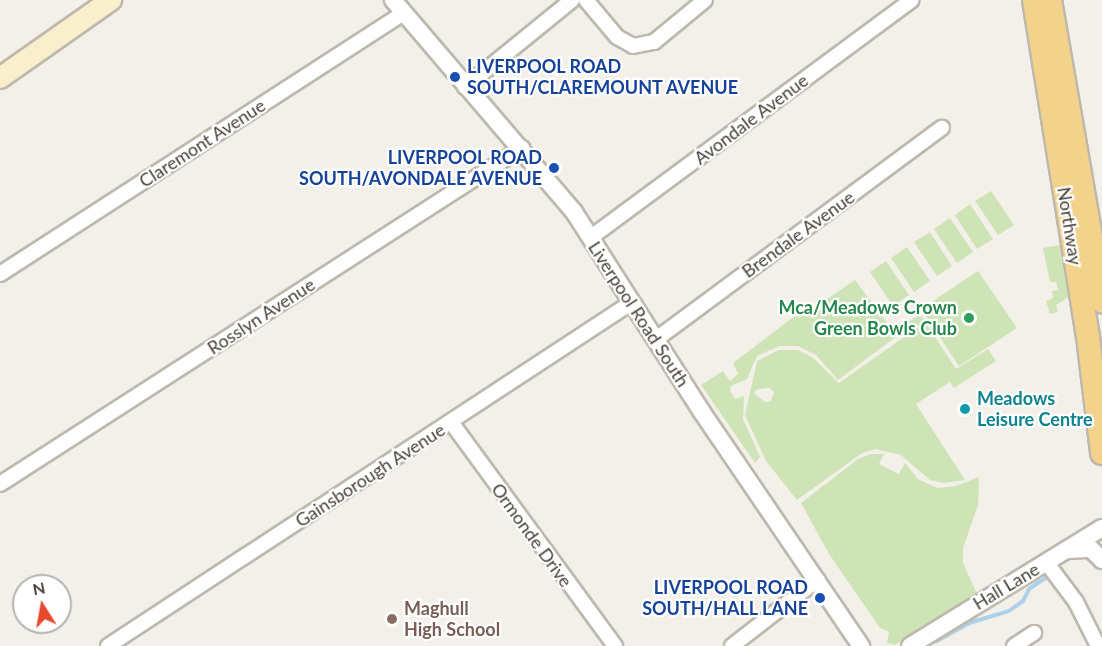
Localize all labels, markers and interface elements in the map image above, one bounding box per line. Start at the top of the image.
place label: LIVERPOOL ROAD SOUTH/CLAREMOUNT AVENUE [467,56,739,98]
street label: Avondale Avenue [690,69,812,169]
marker: LIVERPOOL ROAD SOUTH/CLAREMOUNT AVENUE [448,70,462,84]
street label: Claremont Avenue [135,94,269,192]
place label: LIVERPOOL ROAD SOUTH/AVONDALE AVENUE [299,147,542,190]
marker: LIVERPOOL ROAD SOUTH/AVONDALE AVENUE [547,161,561,175]
street label: Northway [1053,185,1087,267]
street label: Brendale Avenue [737,186,859,282]
street label: Liverpool Road South [584,237,694,391]
street label: Rosslyn Avenue [203,273,319,359]
place label: Mca/Meadows Crown Green Bowls Club [778,297,957,340]
marker: Mca/Meadows Crown Green Bowls Club [962,311,976,325]
place label: Meadows Leisure Centre [977,388,1093,430]
marker: Meadows Leisure Centre [958,402,972,416]
street label: Gainsborough Avenue [291,418,449,532]
street label: Ormonde Drive [487,479,577,591]
street label: Hall Lane [969,558,1043,614]
north arrow [12,574,72,634]
text: N [31,577,47,598]
place label: LIVERPOOL ROAD SOUTH/HALL LANE [642,577,808,620]
marker: LIVERPOOL ROAD SOUTH/HALL LANE [813,591,827,605]
place label: Maghull High School [404,598,500,640]
marker: Maghull High School [385,612,399,626]

